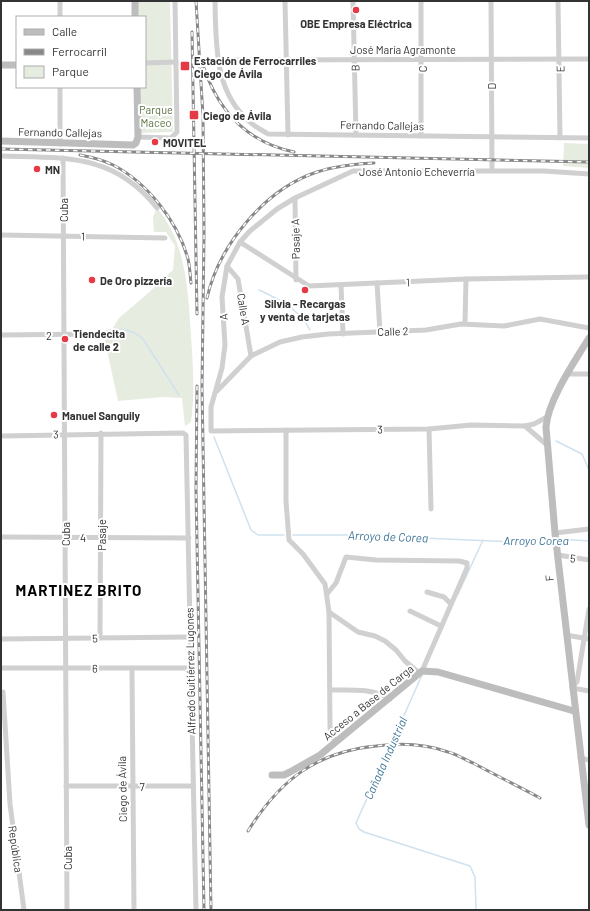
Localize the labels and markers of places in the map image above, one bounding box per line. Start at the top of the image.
marker: OBE Empresa Eléctrica [351,5,361,15]
place label: OBE Empresa Eléctrica [300,17,412,30]
place label: Estación de Ferrocarriles Ciego de Ávila [194,54,317,80]
marker: Estación de Ferrocarriles Ciego de Ávila [179,60,191,72]
marker: Ciego de Ávila [188,109,200,121]
place label: Ciego de Ávila [203,109,271,122]
place label: MOVITEL [163,136,206,149]
marker: MOVITEL [150,137,160,147]
place label: MN [45,163,60,176]
marker: MN [32,164,42,174]
place label: De Oro pizzería [100,274,172,287]
marker: De Oro pizzería [87,275,97,285]
marker: Silvia - Recargas y venta de tarjetas [300,285,310,295]
place label: Silvia - Recargas y venta de tarjetas [260,297,351,323]
place label: Tiendecita de calle 2 [73,327,125,353]
marker: Tiendecita de calle 2 [60,334,70,344]
place label: Manuel Sanguily [62,409,140,422]
marker: Manuel Sanguily [49,410,59,420]

